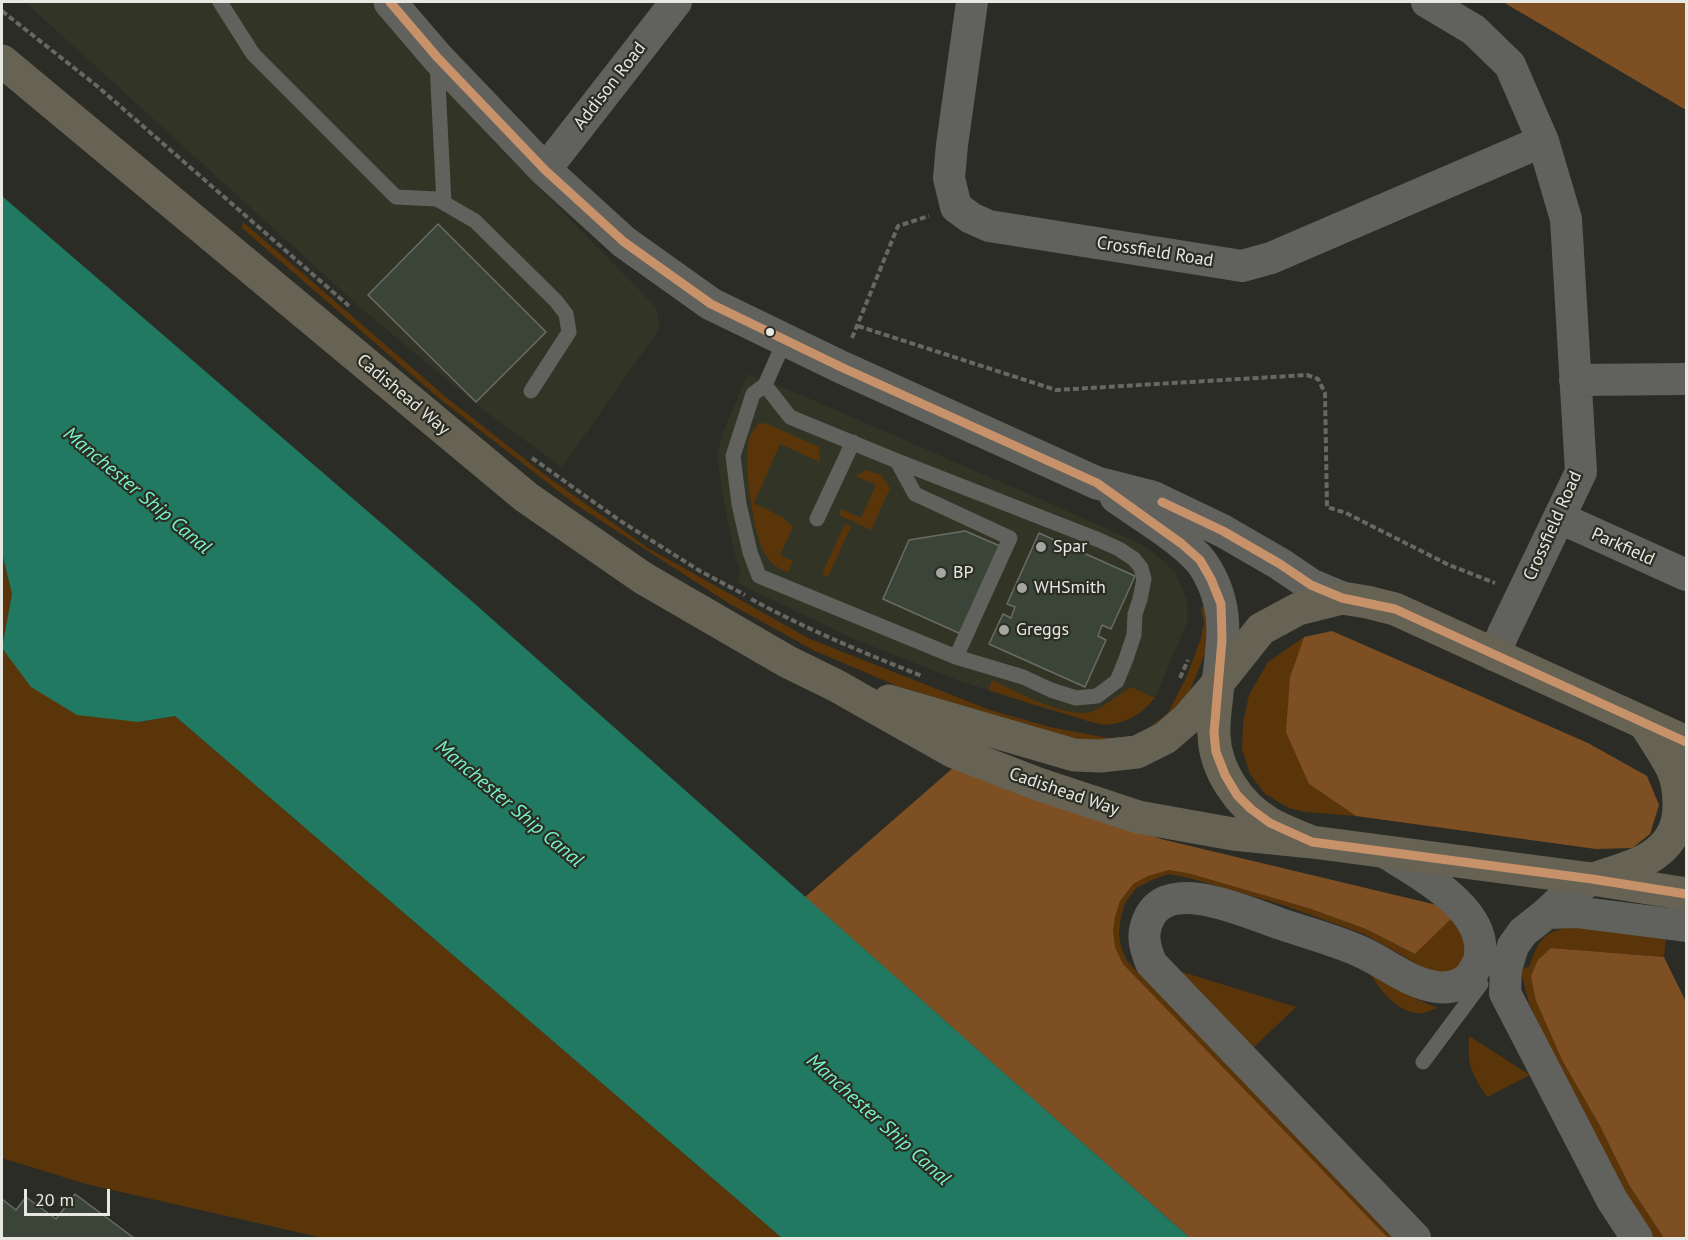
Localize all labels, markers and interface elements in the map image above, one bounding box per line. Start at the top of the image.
street label: Addison Road [569,38,651,134]
street label: Crossfield Road [1095,232,1215,272]
unlabelled marker [764,326,776,338]
street label: Cadishead Way [352,350,454,440]
water label: Manchester Ship Canal [58,422,216,560]
street label: Crossfield Road [1519,468,1587,584]
street label: Parkfield [1588,524,1658,570]
place label: Spar [1053,536,1087,558]
marker: Spar [1034,540,1048,554]
place label: BP [953,562,974,584]
marker: BP [934,566,948,580]
place label: WHSmith [1034,577,1106,599]
marker: WHSmith [1015,581,1029,595]
place label: Greggs [1016,619,1069,641]
marker: Greggs [997,623,1011,637]
water label: Manchester Ship Canal [430,735,588,873]
street label: Cadishead Way [1006,763,1122,821]
water label: Manchester Ship Canal [801,1049,955,1191]
scale bar [27,1177,112,1215]
text: 20 m [35,1188,74,1211]

